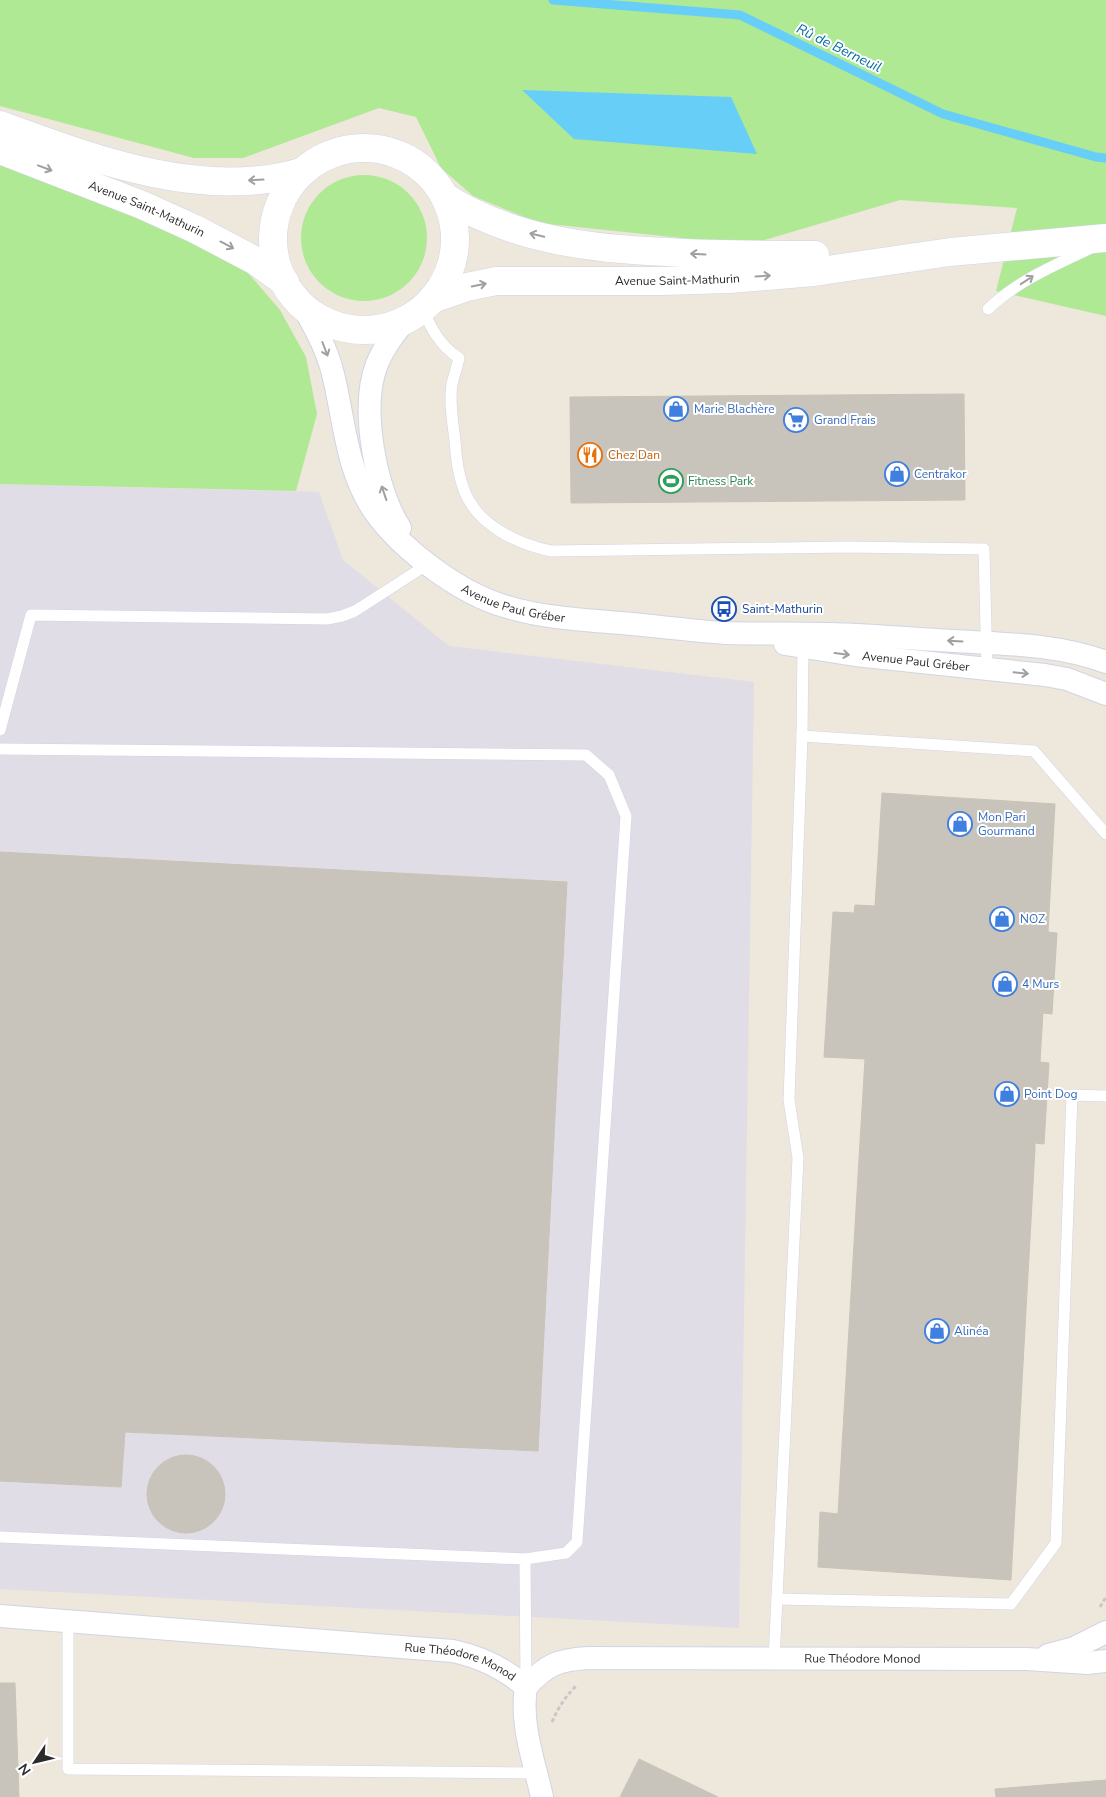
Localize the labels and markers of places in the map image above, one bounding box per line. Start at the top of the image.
shop icon: Marie Blachère [663,396,689,422]
place label: Marie Blachère [694,401,775,417]
supermarket icon: Grand Frais [783,407,809,433]
place label: Grand Frais [814,412,876,428]
restaurant icon: Chez Dan [577,442,603,468]
place label: Chez Dan [608,447,660,463]
shop icon: Centrakor [884,461,910,487]
place label: Centrakor [914,466,967,482]
sports icon: Fitness Park [658,468,684,494]
place label: Fitness Park [688,473,754,489]
bus stop icon: Saint-Mathurin [711,596,737,622]
place label: Saint-Mathurin [742,601,823,617]
place label: Mon Pari Gourmand [978,809,1035,839]
shop icon: Mon Pari Gourmand [947,811,973,837]
shop icon: NOZ [989,906,1015,932]
place label: NOZ [1020,911,1045,927]
shop icon: 4 Murs [992,971,1018,997]
place label: 4 Murs [1022,976,1060,992]
shop icon: Point Dog [994,1081,1020,1107]
place label: Point Dog [1024,1086,1078,1102]
shop icon: Alinéa [924,1318,950,1344]
place label: Alinéa [954,1323,989,1339]

